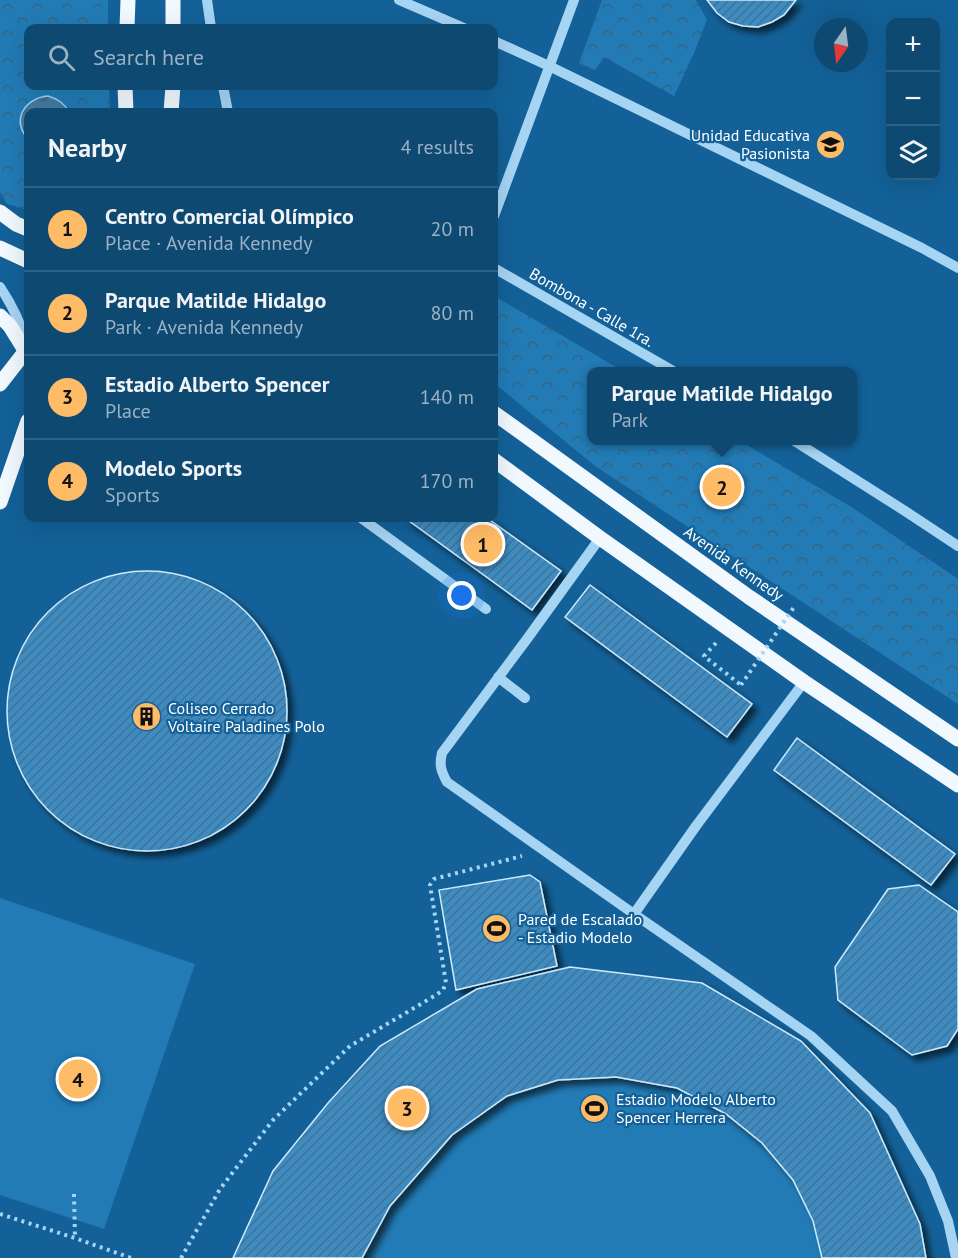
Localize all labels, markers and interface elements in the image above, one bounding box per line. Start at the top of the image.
north arrow [814,18,868,72]
map controls [886,18,940,180]
button: + [886,18,940,72]
search box [24,24,498,90]
icon: search [45,41,78,74]
text: Search here [93,43,204,71]
button: − [886,72,940,126]
place label: Unidad Educativa Pasionista [691,125,810,163]
button: layers [886,126,940,180]
school or university icon: Unidad Educativa Pasionista [815,128,847,160]
text: Nearby [48,131,126,164]
text: 4 results [401,134,474,160]
text: Centro Comercial Olímpico [105,202,354,230]
text: 1 [62,216,73,242]
text: 20 m [431,216,474,242]
text: Place · Avenida Kennedy [105,230,312,256]
street label: Bombona - Calle 1ra. [526,263,658,351]
text: Parque Matilde Hidalgo [105,286,326,314]
text: 2 [62,300,73,326]
text: 80 m [431,300,474,326]
text: Park · Avenida Kennedy [105,314,303,340]
popup [587,367,857,445]
text: Estadio Alberto Spencer [105,370,329,398]
text: Parque Matilde Hidalgo [611,379,833,407]
text: 3 [62,384,73,410]
text: 140 m [420,384,474,410]
text: Place [105,398,151,424]
text: Park [611,407,648,433]
text: Modelo Sports [105,454,242,482]
pin: 2 [702,464,742,510]
text: 4 [62,468,73,494]
text: 170 m [420,468,474,494]
text: Sports [105,482,160,508]
street label: Avenida Kennedy [680,521,788,605]
pin: 1 [464,522,502,566]
your location [447,581,476,610]
place label: Coliseo Cerrado Voltaire Paladines Polo [167,698,325,736]
building icon: Coliseo Cerrado Voltaire Paladines Polo [131,701,163,733]
place label: Pared de Escalado - Estadio Modelo [518,909,642,947]
sports icon: Pared de Escalado - Estadio Modelo [481,912,513,944]
pin: 4 [58,1056,98,1102]
pin: 3 [388,1086,426,1130]
place label: Estadio Modelo Alberto Spencer Herrera [616,1089,776,1127]
sports icon: Estadio Modelo Alberto Spencer Herrera [579,1092,611,1124]

